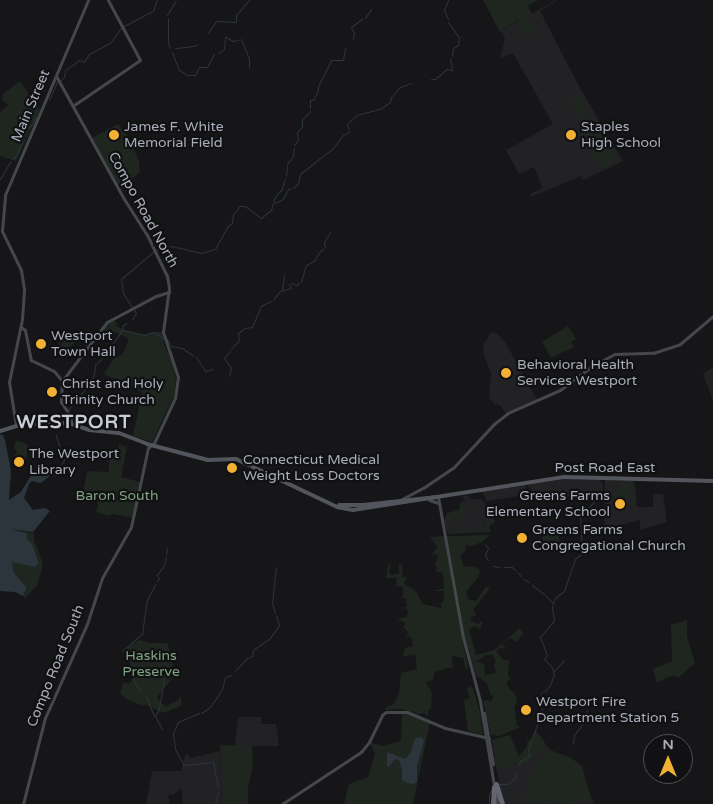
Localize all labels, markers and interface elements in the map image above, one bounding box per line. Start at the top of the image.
street label: Main Street [8,67,54,145]
place label: James F. White Memorial Field [124,119,224,152]
place label: Staples High School [581,119,661,152]
marker: James F. White Memorial Field [108,129,120,141]
marker: Staples High School [565,129,577,141]
street label: Compo Road North [104,149,182,271]
place label: Westport Town Hall [51,328,116,361]
marker: Westport Town Hall [35,338,47,350]
place label: Behavioral Health Services Westport [517,357,637,390]
marker: Behavioral Health Services Westport [499,366,513,380]
place label: Christ and Holy Trinity Church [62,376,164,408]
marker: Christ and Holy Trinity Church [46,386,58,398]
district label: WESTPORT [15,412,133,434]
place label: The Westport Library [29,446,119,478]
place label: Connecticut Medical Weight Loss Doctors [243,452,380,484]
marker: The Westport Library [13,456,25,468]
street label: Post Road East [555,460,655,476]
marker: Connecticut Medical Weight Loss Doctors [225,461,239,475]
park label: Baron South [76,488,158,504]
place label: Greens Farms Elementary School [486,488,610,520]
marker: Greens Farms Elementary School [614,498,626,510]
place label: Greens Farms Congregational Church [532,522,686,554]
marker: Greens Farms Congregational Church [516,532,528,544]
street label: Compo Road South [24,602,88,730]
park label: Haskins Preserve [122,648,180,680]
place label: Westport Fire Department Station 5 [536,694,679,726]
marker: Westport Fire Department Station 5 [520,704,532,716]
north arrow [643,734,693,784]
text: N [662,736,674,753]

